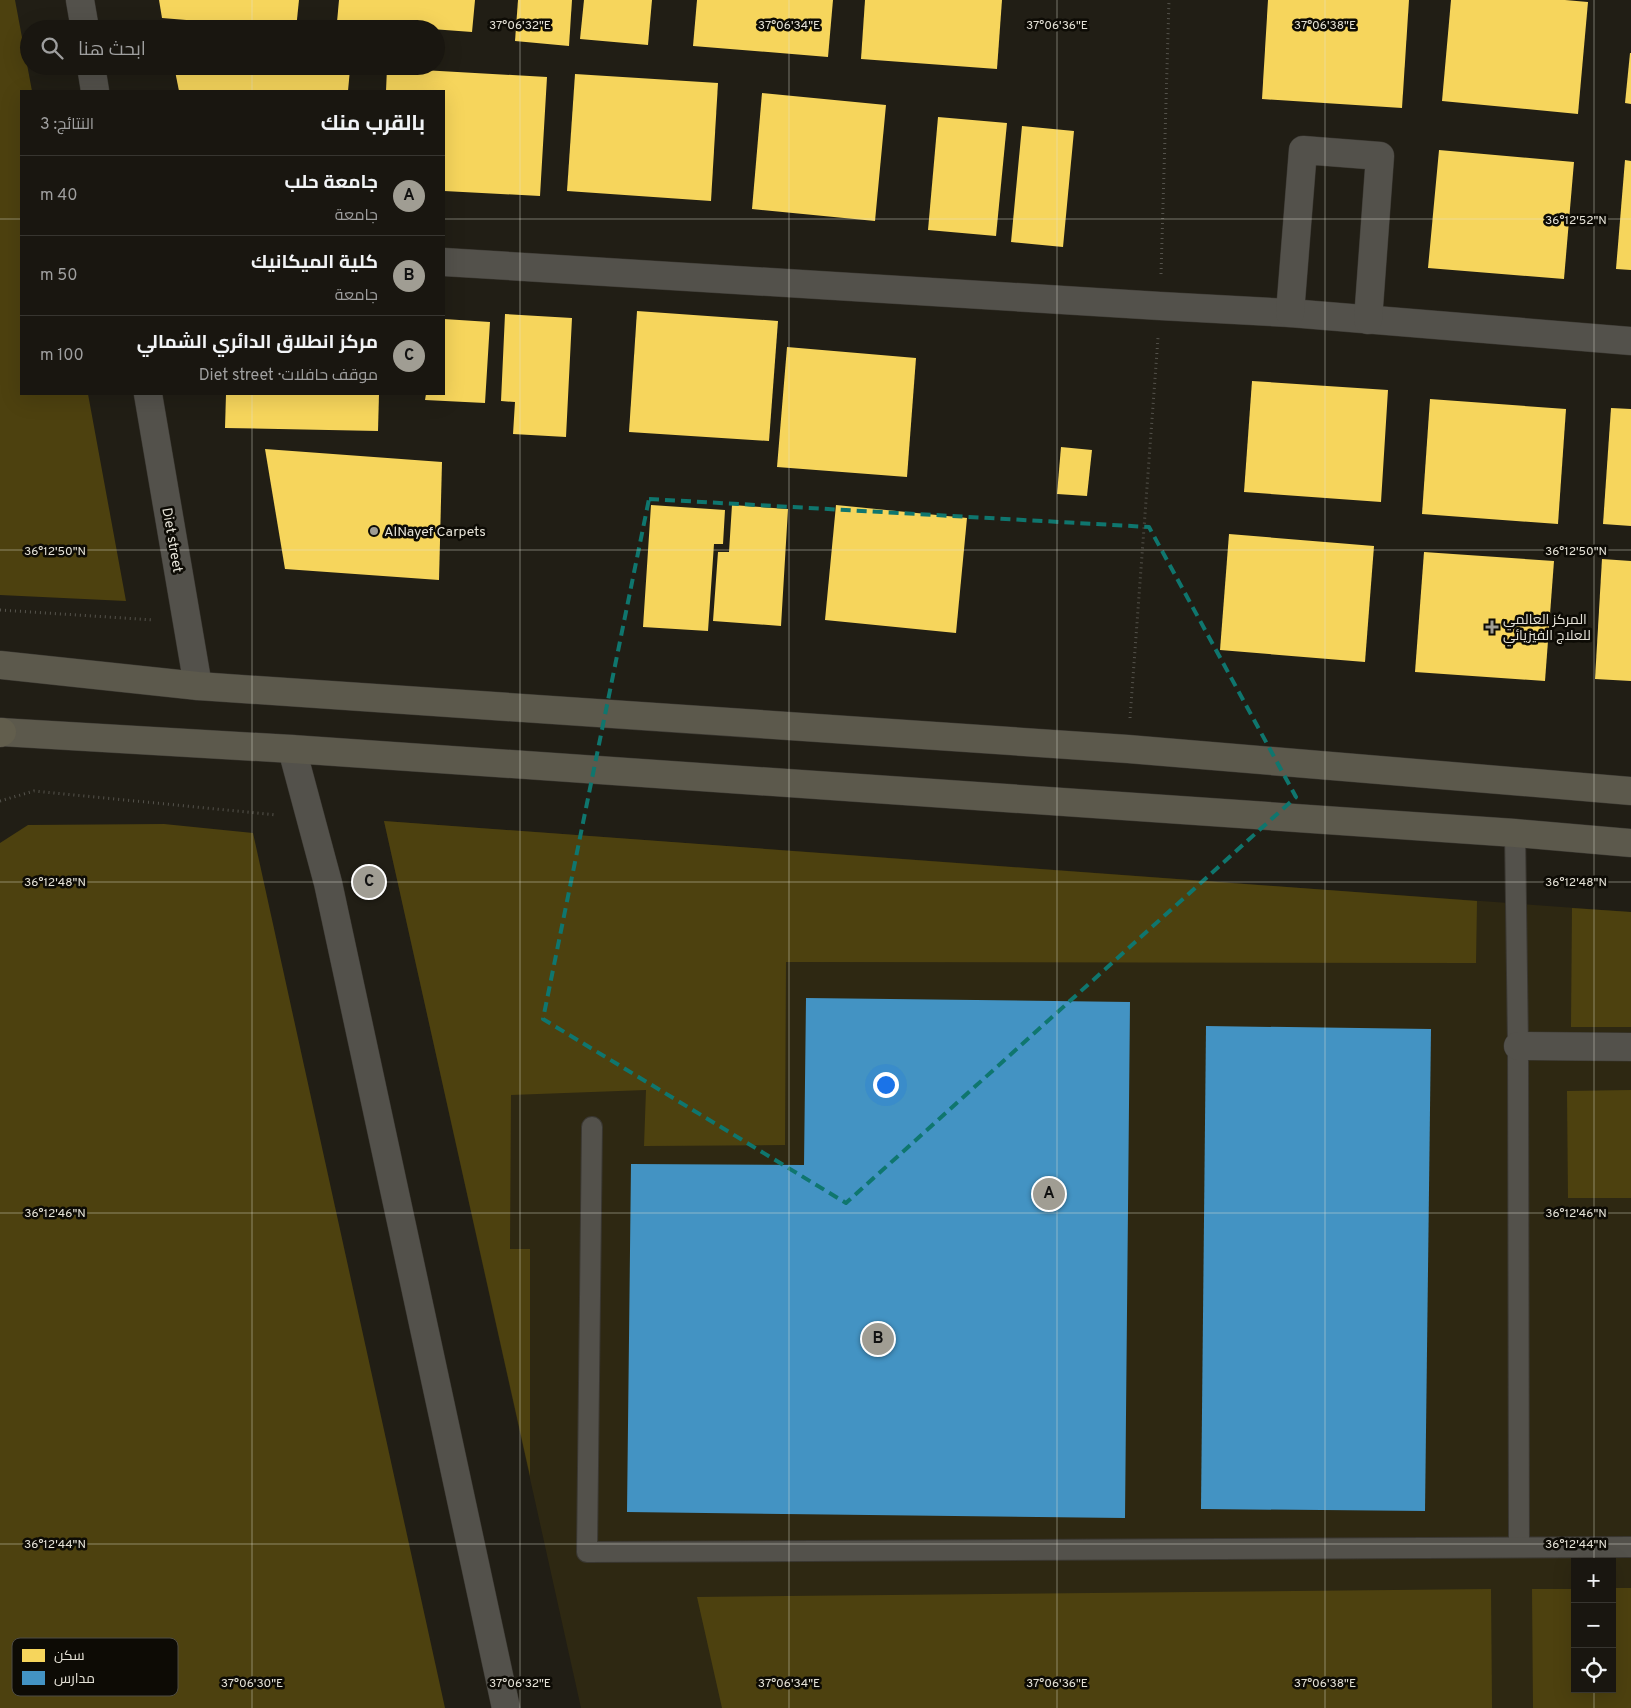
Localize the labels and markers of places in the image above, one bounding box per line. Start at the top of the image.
place label: AlNayef Carpets [384,524,486,541]
marker: AlNayef Carpets [368,525,380,537]
place label: المركز العالمي للعلاج الفيزيائي [1503,612,1591,647]
marker: المركز العالمي للعلاج الفيزيائي [1485,620,1499,634]
pin: C [353,863,385,901]
pin: A [1033,1175,1065,1213]
pin: B [862,1320,894,1358]

